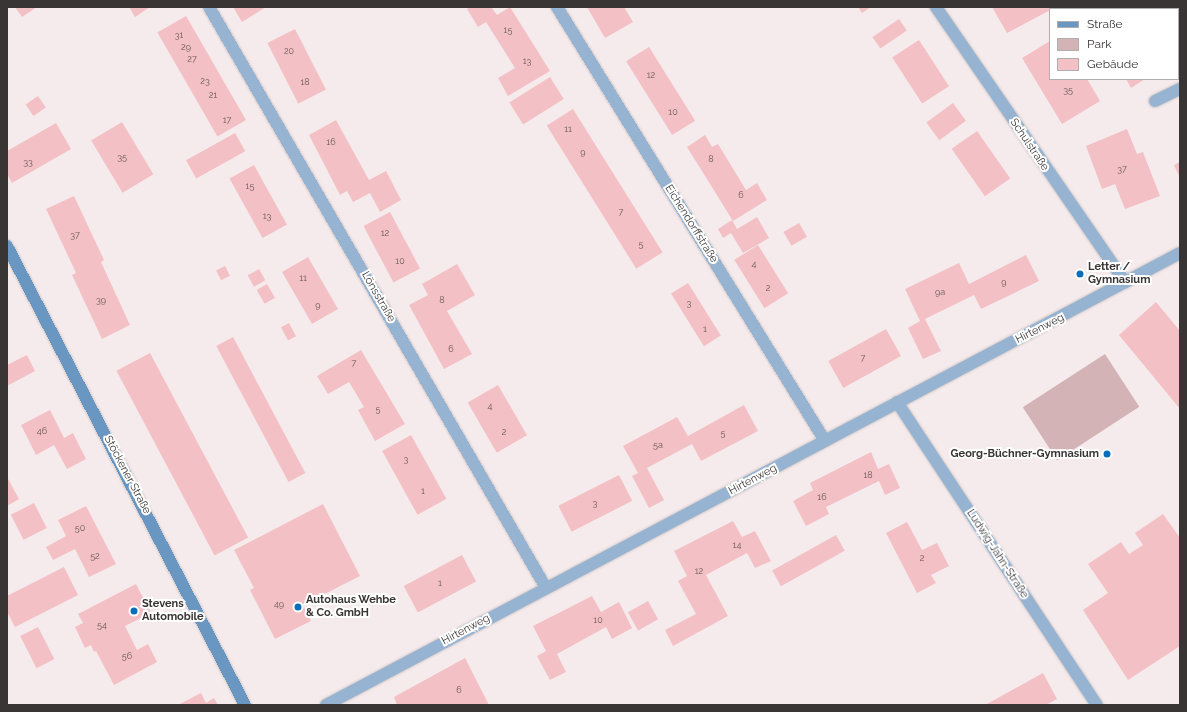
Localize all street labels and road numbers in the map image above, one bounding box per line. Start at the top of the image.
street label: Schulstraße [1007,116,1051,174]
street label: Eichendorffstraße [662,183,720,265]
street label: Lönsstraße [358,269,398,325]
street label: Hirtenweg [1014,311,1066,347]
street label: Stöckener Straße [101,434,153,516]
street label: Hirtenweg [727,462,779,498]
street label: Ludwig-Jahn-Straße [963,507,1031,601]
street label: Hirtenweg [440,612,492,648]

